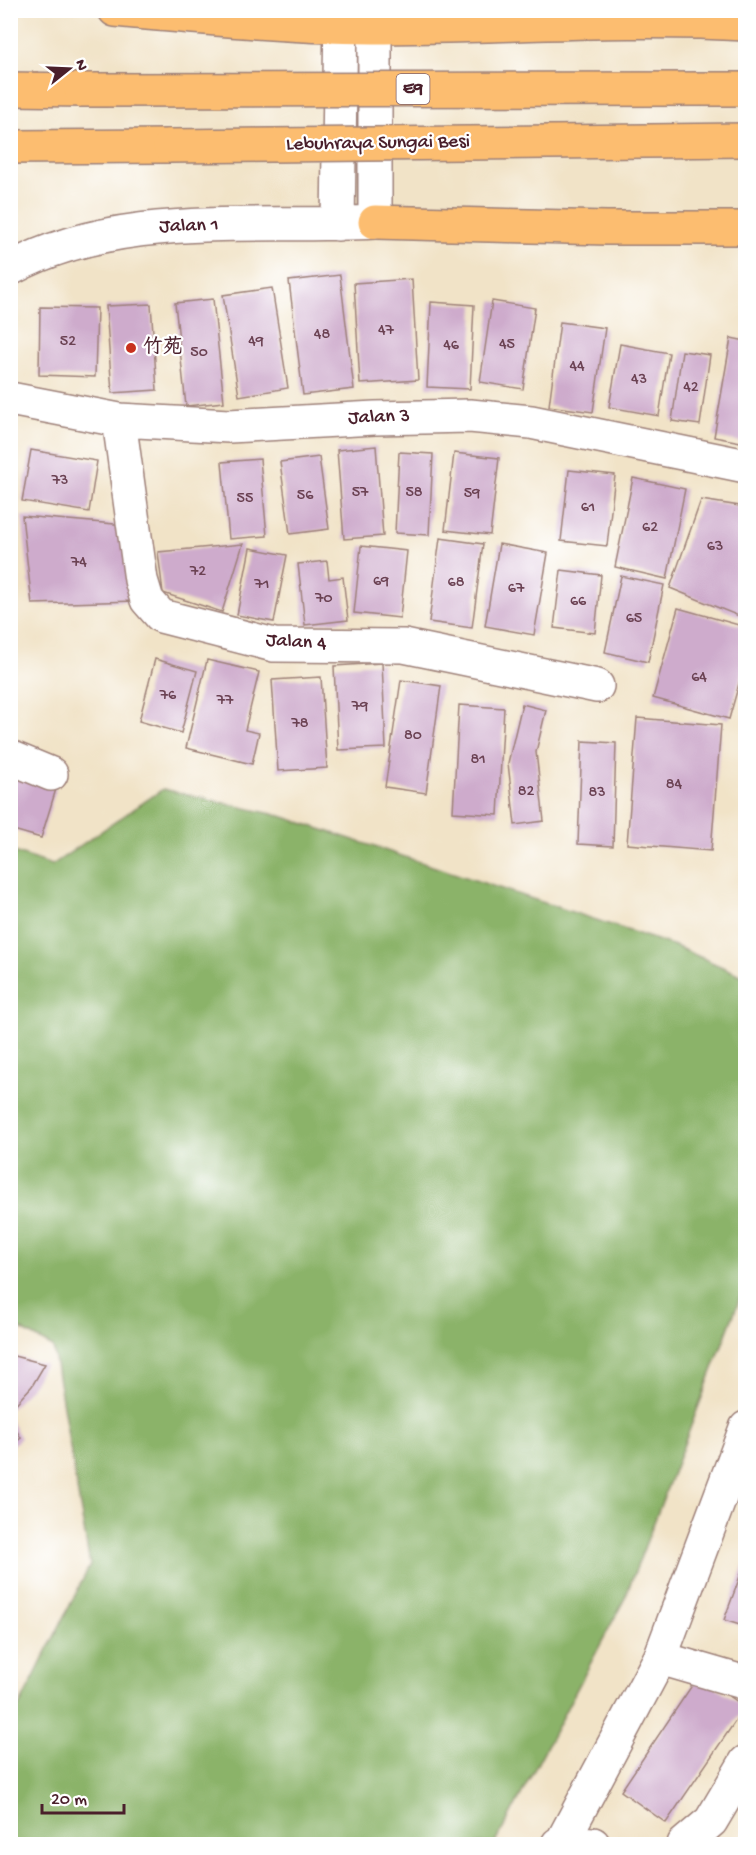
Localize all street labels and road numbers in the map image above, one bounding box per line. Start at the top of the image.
road number: E9 [396,74,430,104]
street label: Lebuhraya Sungai Besi [286,131,470,157]
street label: Jalan 1 [159,215,219,239]
street label: Jalan 3 [348,405,410,431]
street label: Jalan 4 [265,629,328,657]

